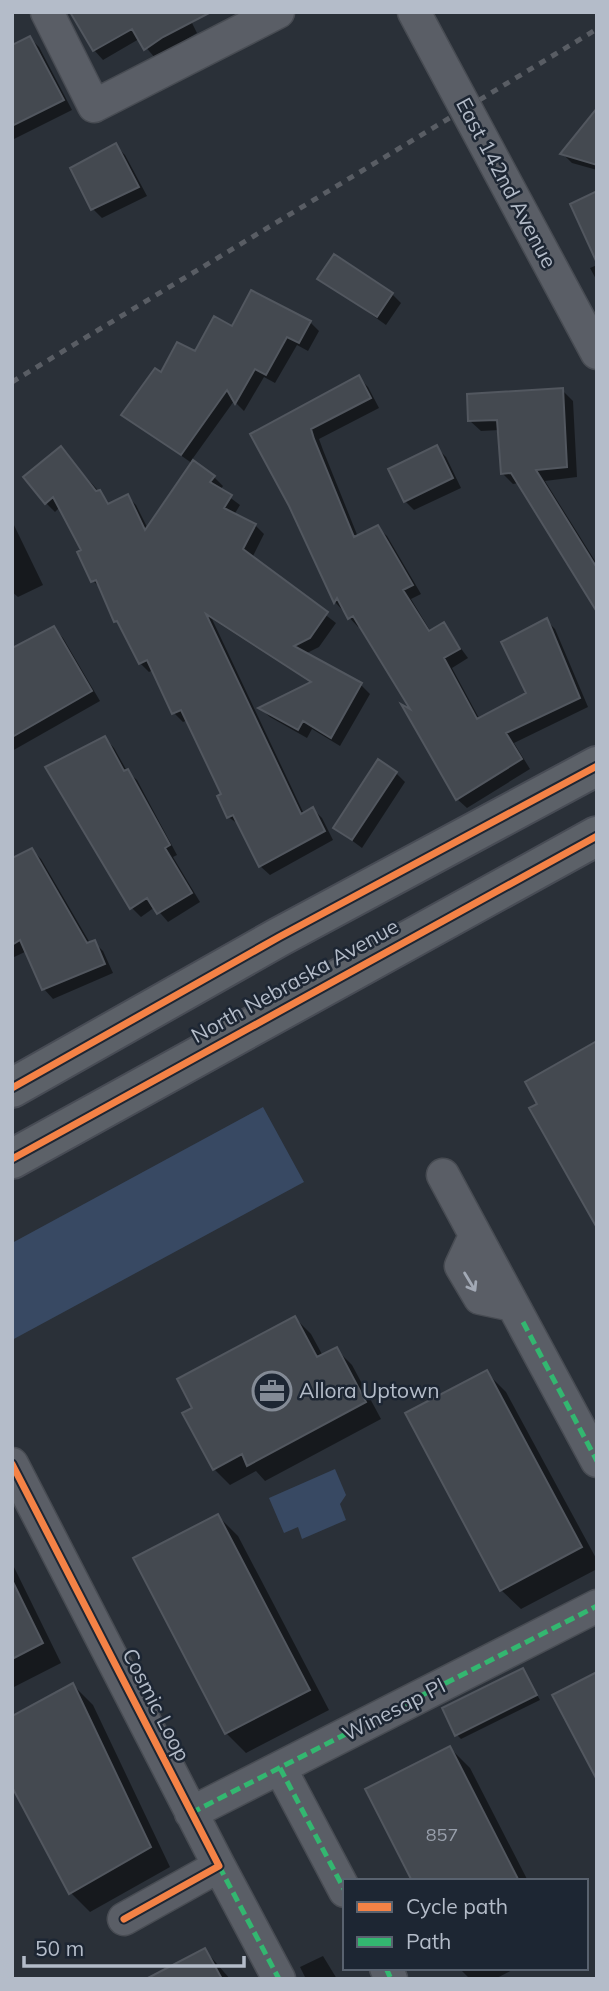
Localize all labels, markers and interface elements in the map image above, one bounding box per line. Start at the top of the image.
street label: East 142nd Avenue [451,93,563,272]
street label: North Nebraska Avenue [186,912,403,1048]
one-way arrow [464,1272,478,1292]
office icon: Allora Uptown [251,1370,293,1412]
place label: Allora Uptown [299,1377,439,1403]
street label: Cosmic Loop [117,1644,196,1765]
street label: Winesap Pl [338,1672,449,1746]
house number: 857 [426,1823,458,1846]
legend [343,1879,588,1970]
text: Cycle path [406,1893,508,1919]
scale bar [24,1924,245,1968]
text: Path [406,1928,451,1954]
text: 50 m [35,1935,84,1961]

